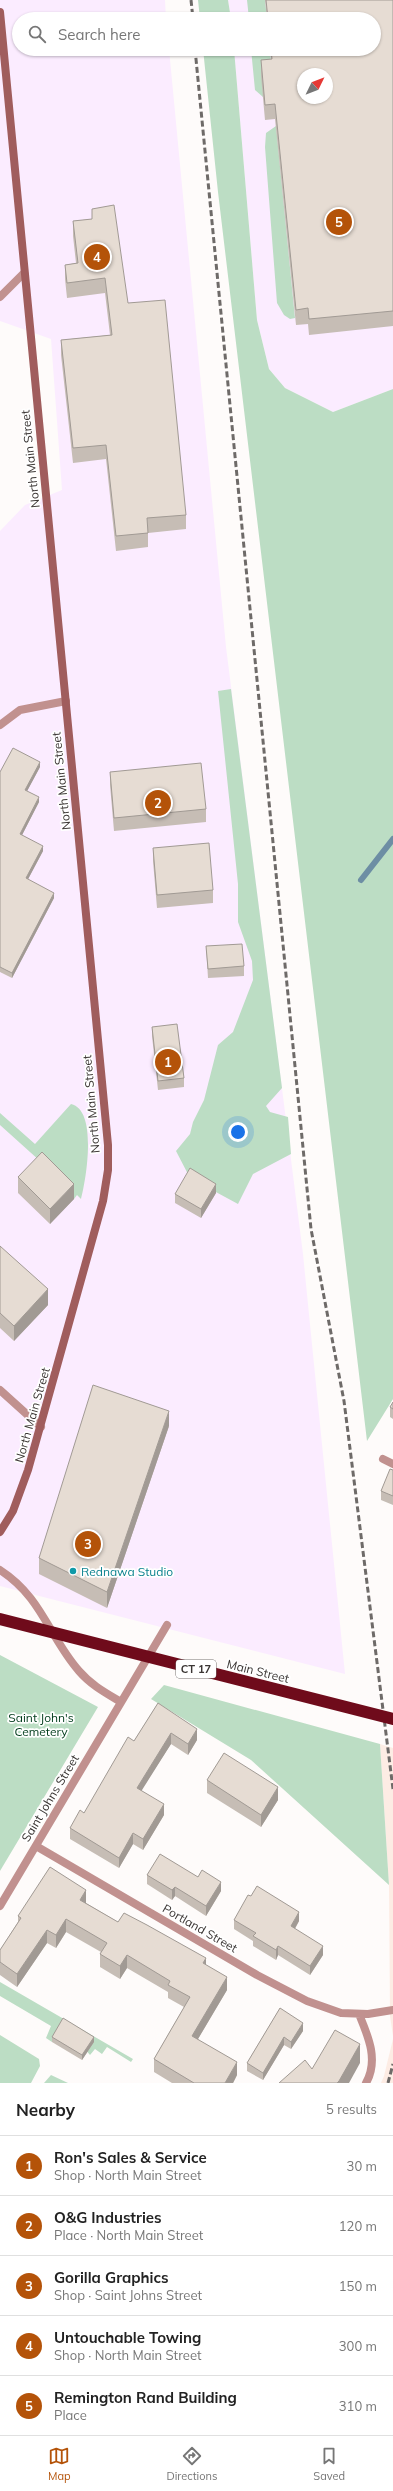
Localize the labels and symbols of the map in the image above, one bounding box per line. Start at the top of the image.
north arrow [297,68,333,104]
pin: 5 [326,207,352,237]
pin: 4 [84,242,110,272]
street label: North Main Street [17,409,43,509]
street label: North Main Street [48,731,74,831]
pin: 2 [145,788,171,818]
pin: 1 [155,1047,181,1077]
street label: North Main Street [79,1054,103,1154]
your location [228,1122,248,1142]
street label: North Main Street [11,1366,53,1464]
pin: 3 [75,1529,101,1559]
place label: Rednawa Studio [81,1564,173,1579]
marker: Rednawa Studio [68,1566,78,1576]
street label: Main Street [225,1656,291,1686]
road number: CT 17 [176,1660,216,1678]
park label: Saint John's Cemetery [8,1710,74,1739]
street label: Saint Johns Street [18,1752,82,1844]
street label: Portland Street [160,1901,240,1955]

